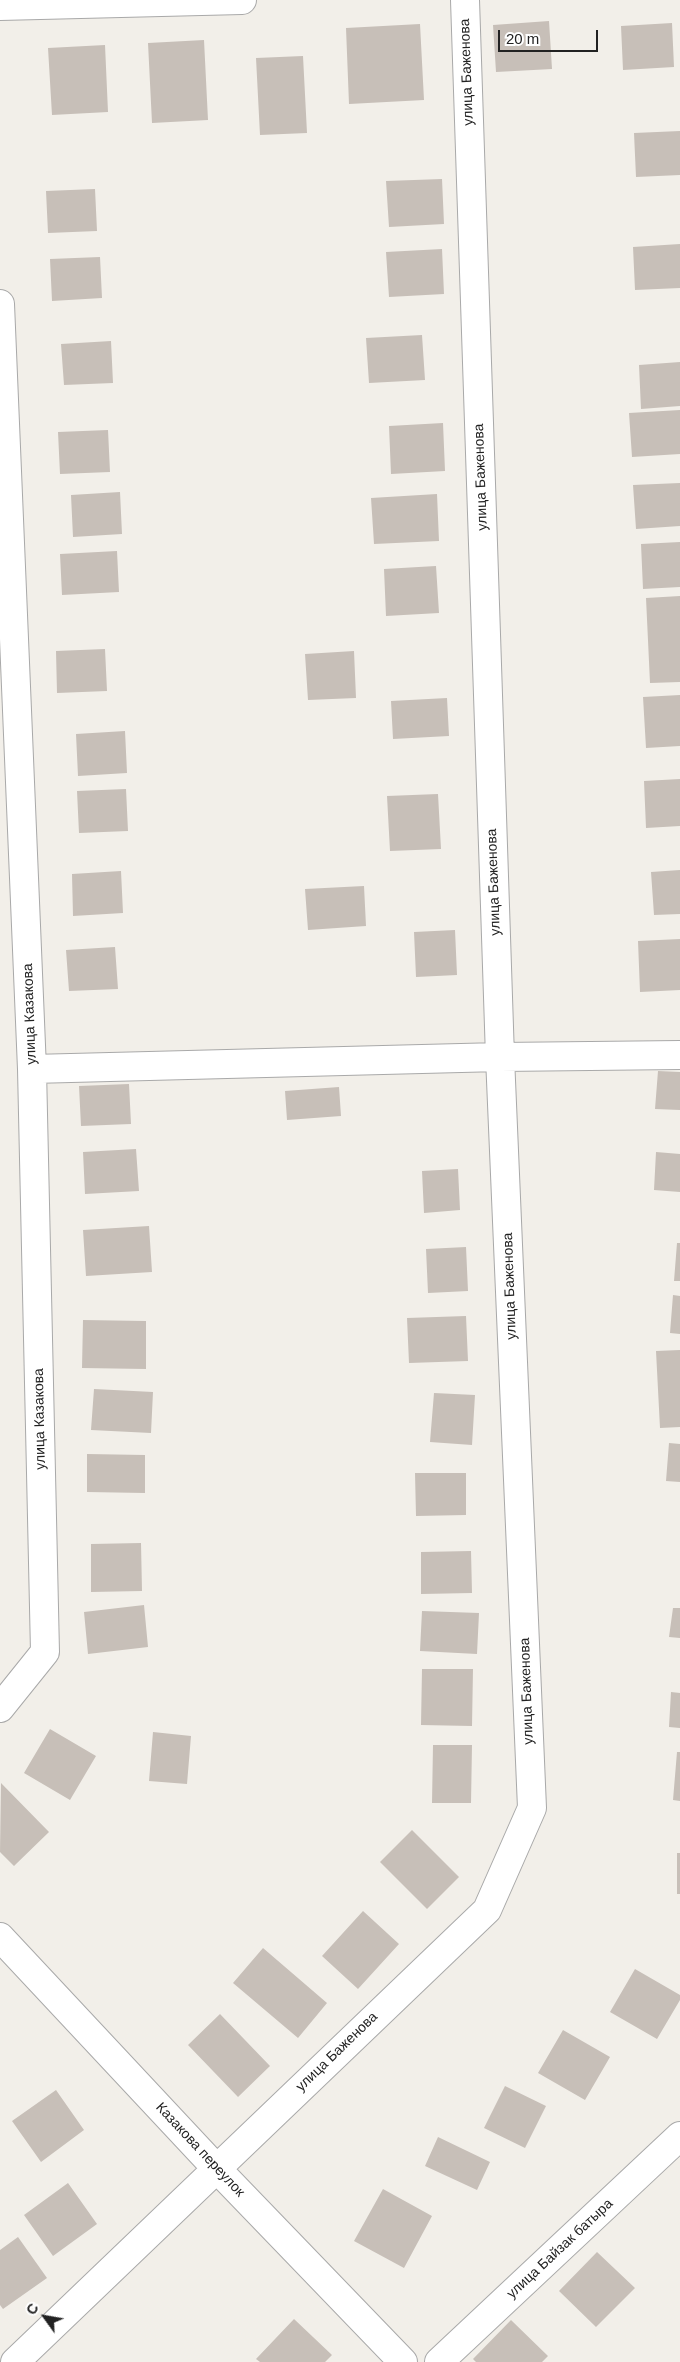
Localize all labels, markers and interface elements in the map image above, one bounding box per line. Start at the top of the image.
street label: улица Баженова [457,18,477,126]
scale bar [500,20,600,52]
text: 20 m [506,30,539,47]
street label: улица Баженова [471,423,491,531]
street label: улица Баженова [484,828,504,936]
street label: улица Казакова [20,963,40,1065]
street label: улица Баженова [500,1232,520,1340]
street label: улица Казакова [31,1368,49,1470]
street label: улица Баженова [517,1637,537,1745]
street label: улица Баженова [293,2009,381,2095]
street label: Казакова переулок [152,2099,248,2201]
street label: улица Байзак батыра [504,2196,616,2302]
north arrow [20,2292,70,2342]
text: С [23,2301,42,2318]

